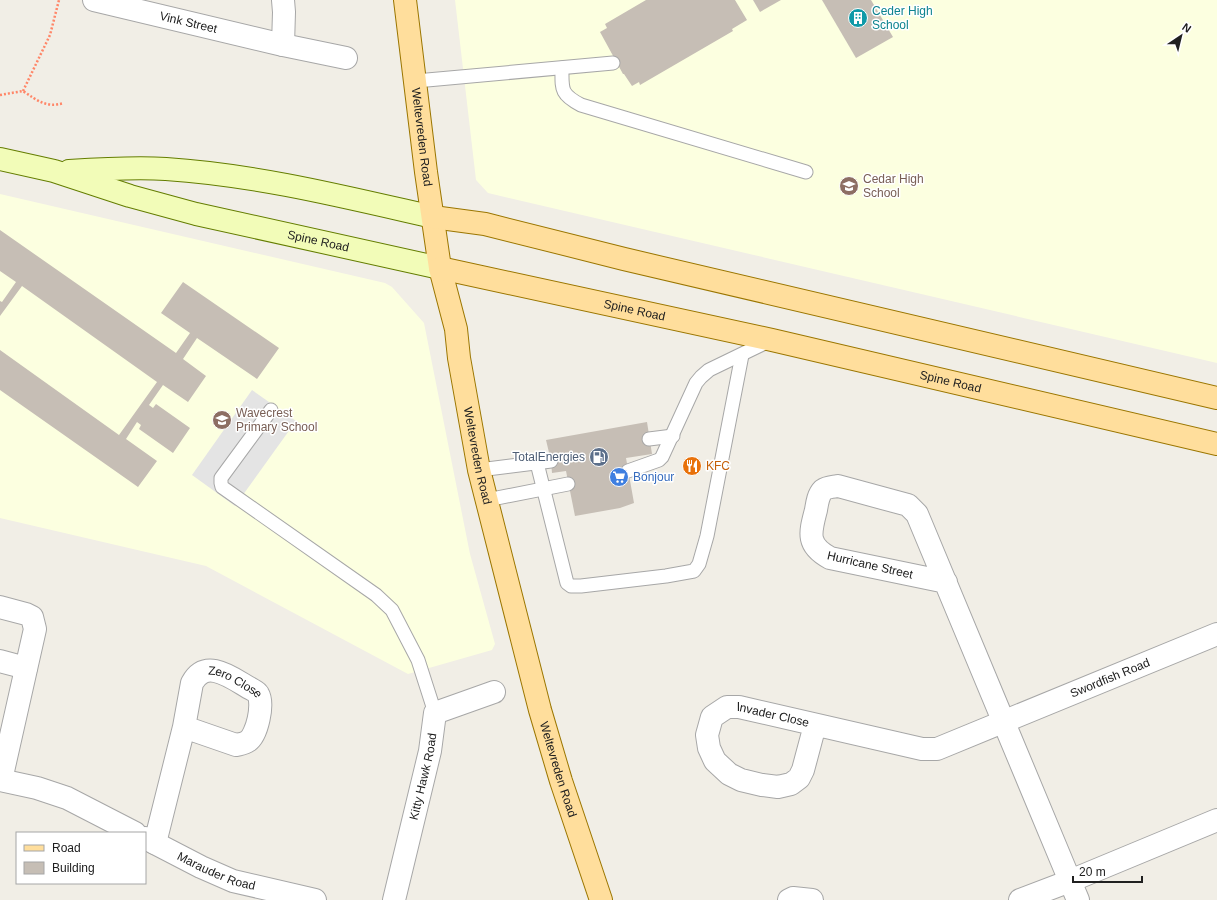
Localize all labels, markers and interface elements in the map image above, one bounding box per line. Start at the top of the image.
place label: Ceder High School [872,4,933,32]
building icon: Ceder High School [847,7,869,29]
street label: Vink Street [158,9,219,36]
north arrow [1161,16,1201,56]
text: N [1180,21,1193,35]
street label: Weltevreden Road [409,87,435,187]
place label: Cedar High School [863,172,924,200]
school or university icon: Cedar High School [838,175,860,197]
street label: Spine Road [286,227,350,255]
street label: Spine Road [602,297,667,324]
street label: Spine Road [918,368,983,396]
place label: Wavecrest Primary School [236,406,317,434]
street label: Weltevreden Road [461,406,494,506]
school or university icon: Wavecrest Primary School [211,409,233,431]
fuel station icon: TotalEnergies [588,446,610,468]
place label: TotalEnergies [512,450,585,464]
restaurant icon: KFC [681,455,703,477]
place label: KFC [706,459,730,473]
supermarket icon: Bonjour [608,466,630,488]
place label: Bonjour [633,470,674,484]
street label: Hurricane Street [826,548,915,582]
street label: Swordfish Road [1068,655,1152,701]
street label: Zero Close [208,663,266,700]
street label: Invader Close [737,700,811,730]
street label: Weltevreden Road [537,720,580,819]
street label: Kitty Hawk Road [407,732,439,821]
legend [16,832,146,884]
text: Road [52,841,81,855]
street label: Marauder Road [175,849,257,893]
scale bar [1073,858,1142,884]
text: Building [52,861,95,875]
text: 20 m [1079,865,1106,879]

